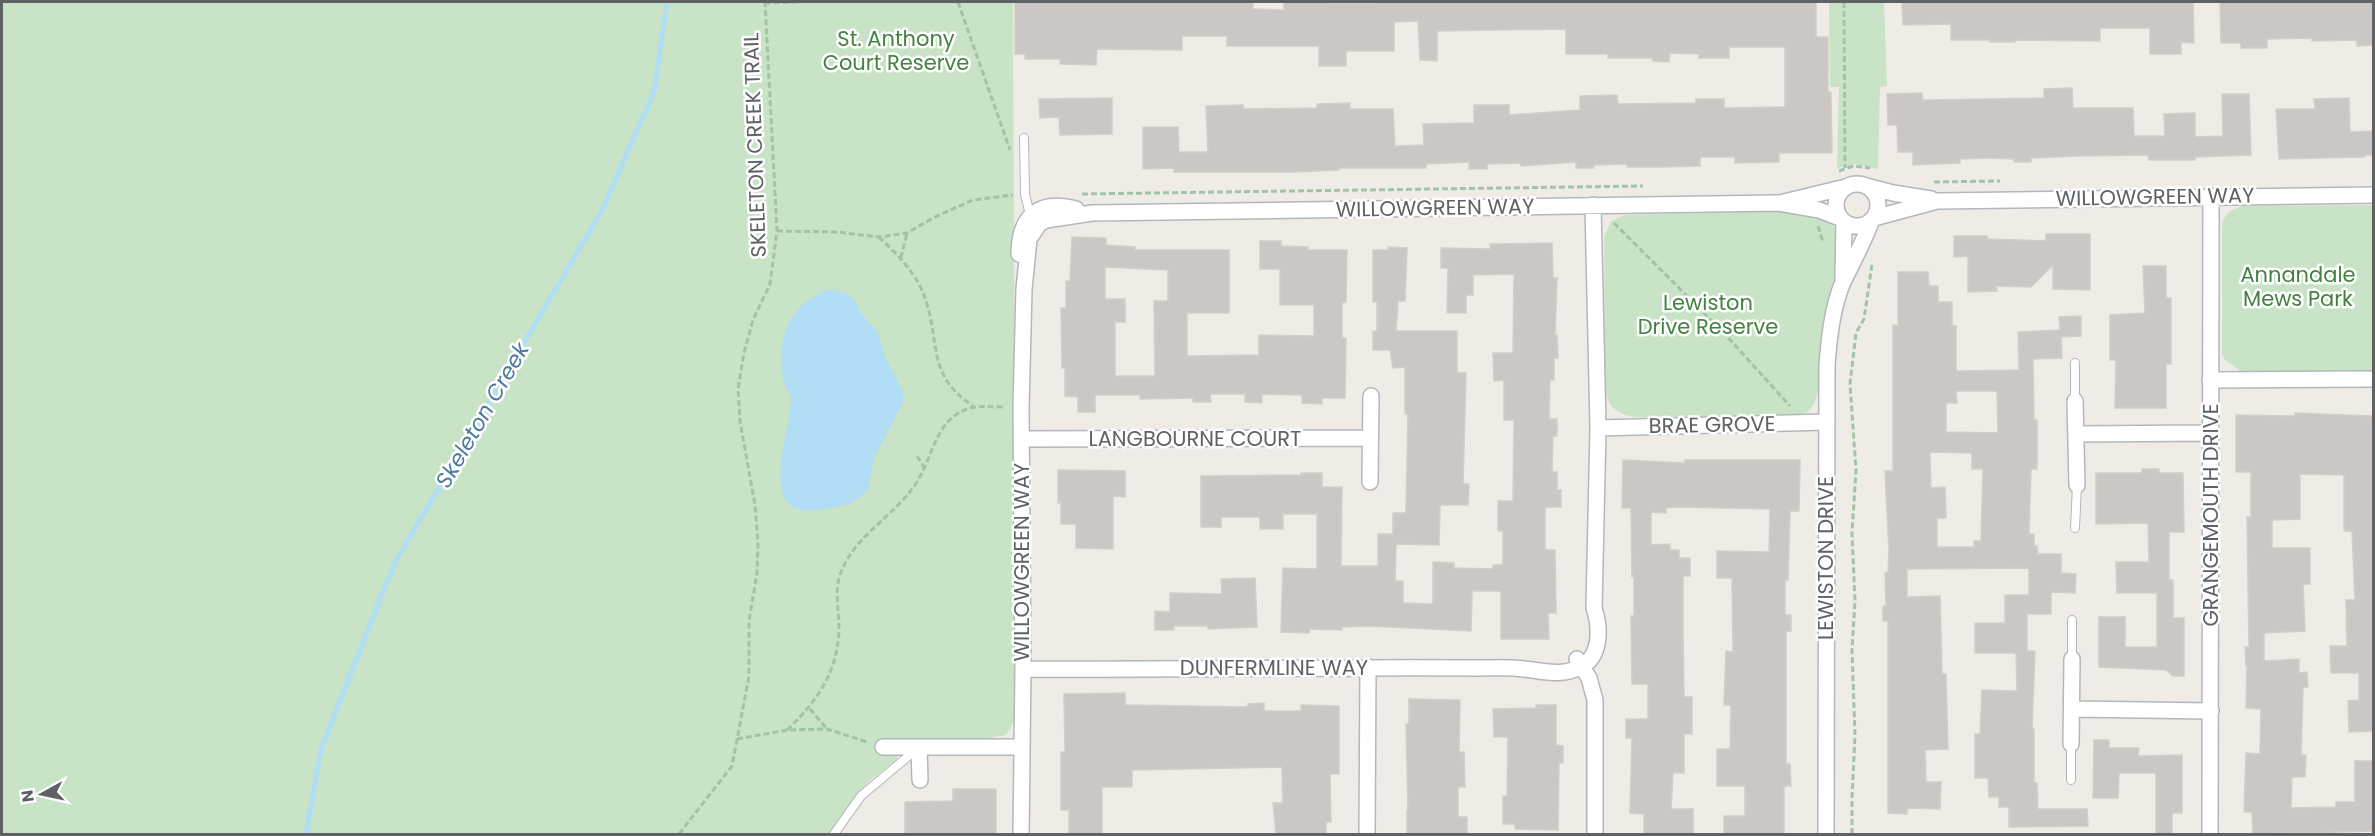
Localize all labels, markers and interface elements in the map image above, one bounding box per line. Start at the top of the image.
park label: St. Anthony Court Reserve [823,24,969,77]
street label: SKELETON CREEK TRAIL [736,32,773,258]
street label: WILLOWGREEN WAY [2055,180,2255,213]
street label: WILLOWGREEN WAY [1335,191,1535,224]
park label: Annandale Mews Park [2240,260,2356,313]
park label: Lewiston Drive Reserve [1638,288,1778,341]
water label: Skeleton Creek [428,335,538,494]
street label: GRANGEMOUTH DRIVE [2196,403,2225,627]
street label: BRAE GROVE [1648,409,1776,440]
street label: LANGBOURNE COURT [1089,424,1301,453]
street label: WILLOWGREEN WAY [1007,463,1036,661]
street label: LEWISTON DRIVE [1811,476,1840,640]
street label: DUNFERMLINE WAY [1180,653,1368,682]
north arrow [12,764,72,824]
text: N [15,788,40,804]

